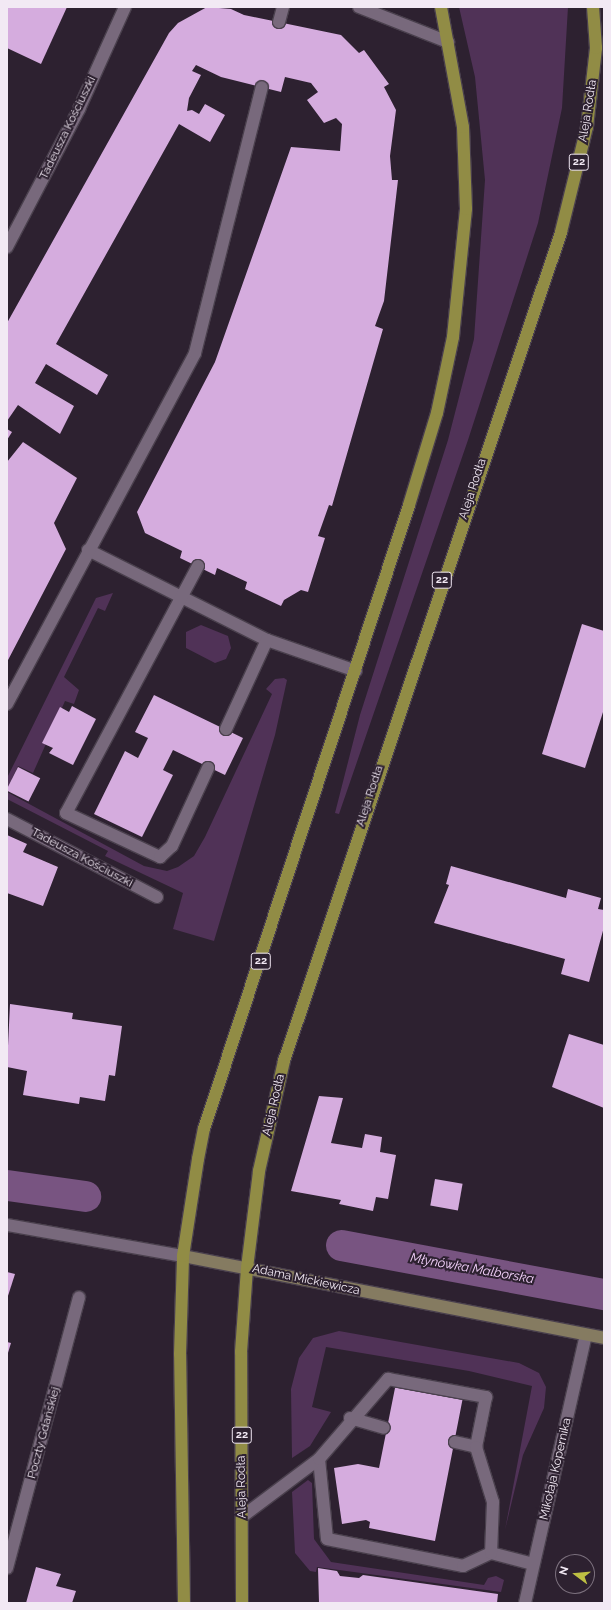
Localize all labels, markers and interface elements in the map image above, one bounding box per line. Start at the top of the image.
street label: Tadeusza Kościuszki [37,74,99,182]
street label: Aleja Rodła [576,79,600,143]
road number: 22 [568,153,590,171]
street label: Aleja Rodła [456,457,490,521]
road number: 22 [431,571,453,589]
street label: Aleja Rodła [353,764,387,828]
street label: Tadeusza Kościuszki [29,825,135,891]
road number: 22 [250,952,272,970]
street label: Aleja Rodła [260,1073,288,1137]
water label: Młynówka Malborska [409,1250,535,1288]
street label: Adama Mickiewicza [251,1262,361,1298]
street label: Poczty Gdańskiej [25,1385,63,1481]
street label: Mikołaja Kopernika [537,1417,575,1521]
road number: 22 [231,1426,253,1444]
street label: Aleja Rodła [234,1455,250,1519]
north arrow [555,1554,595,1594]
text: N [557,1565,571,1577]

